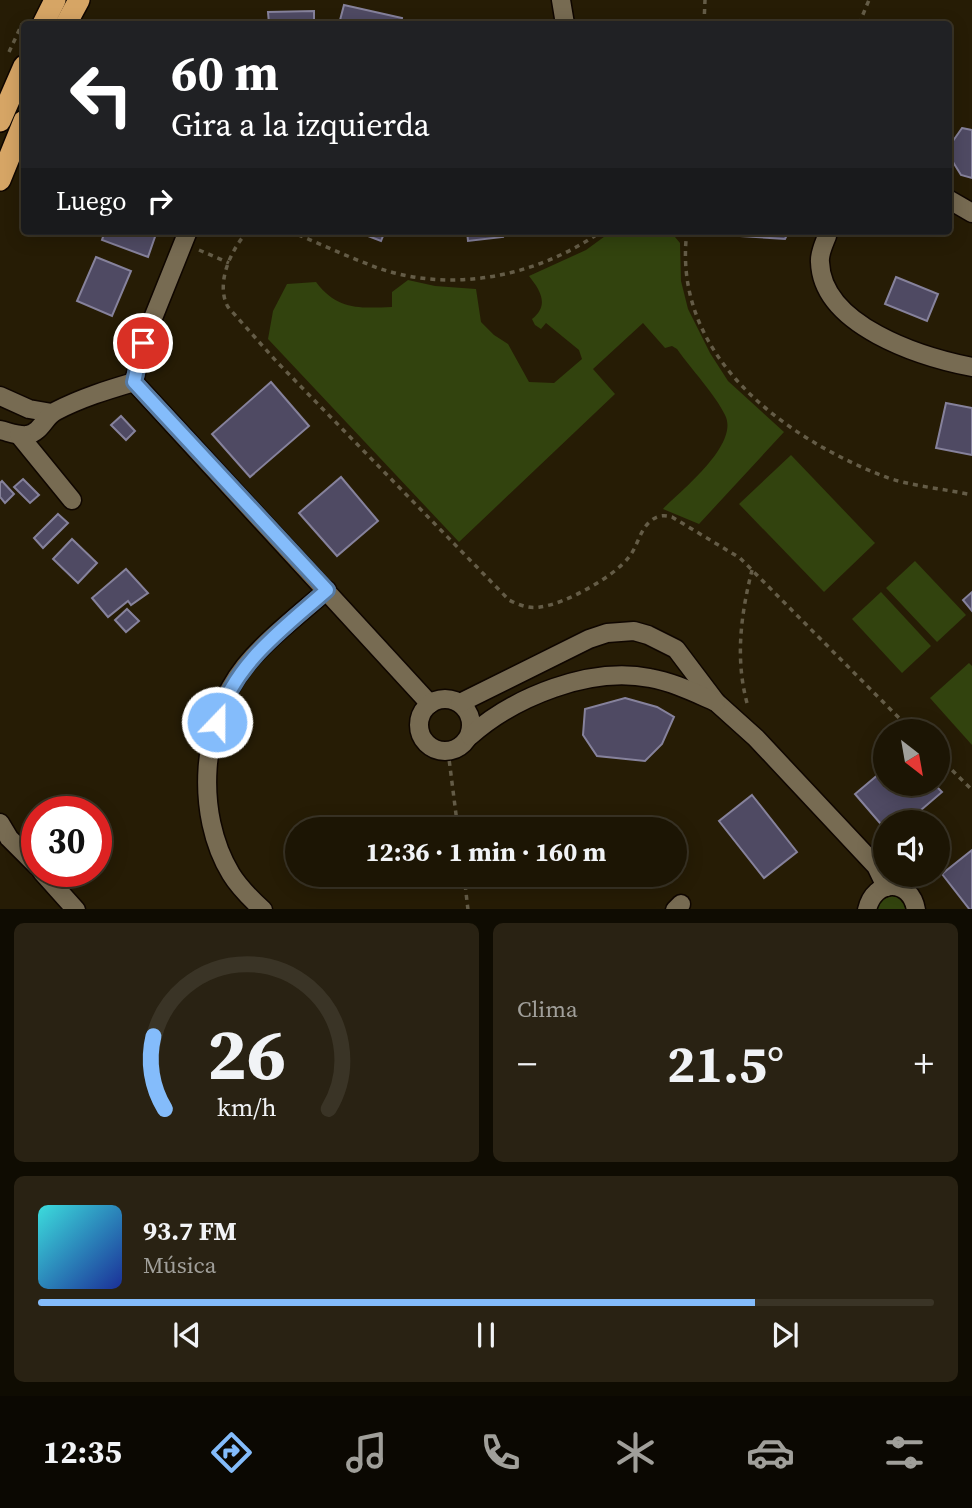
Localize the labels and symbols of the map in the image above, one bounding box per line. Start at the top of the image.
pin [113,313,173,373]
position arrow [180,685,254,759]
north arrow [873,719,950,796]
speed limit sign: 30 [21,796,112,887]

